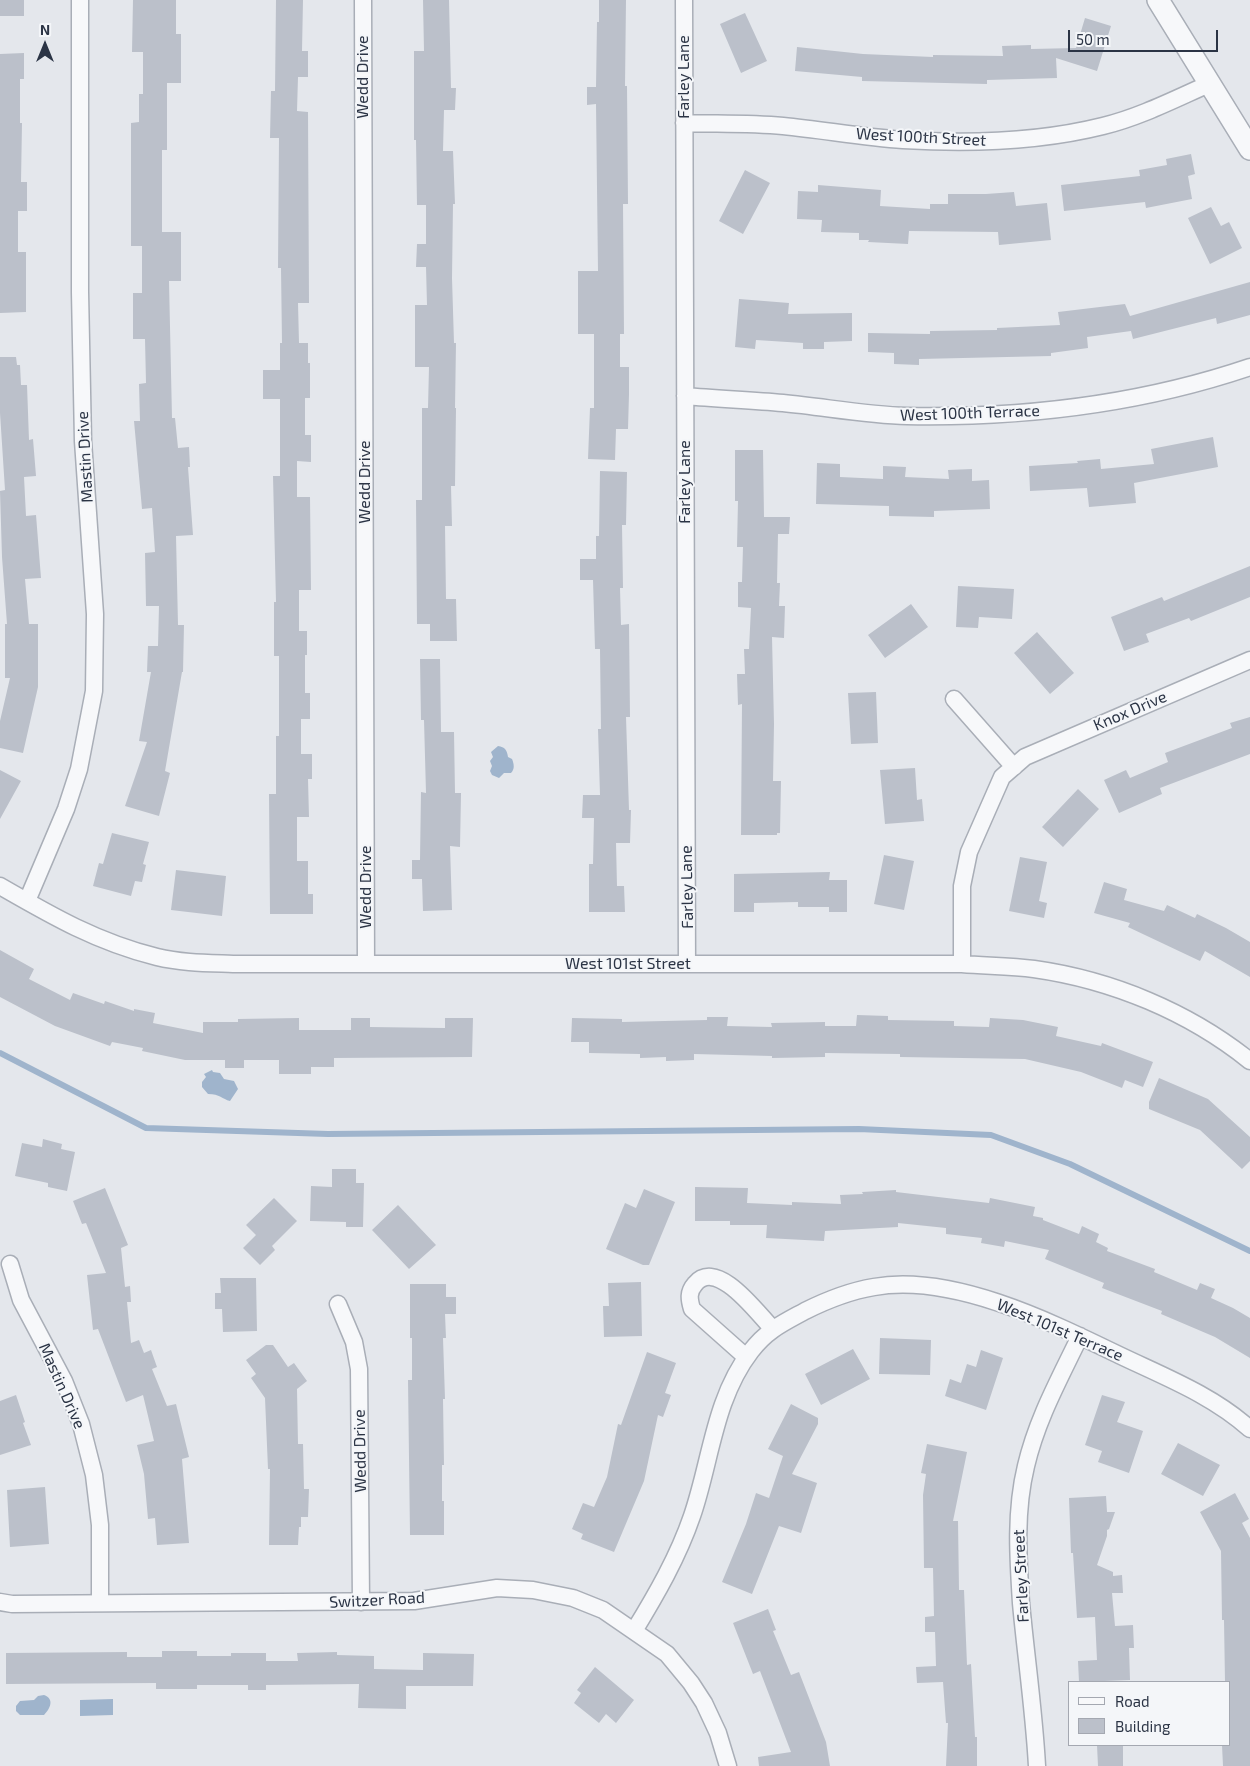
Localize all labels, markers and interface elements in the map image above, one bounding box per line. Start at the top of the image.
north arrow [20,20,70,70]
scale bar [1070,20,1220,52]
text: N [40,21,50,38]
text: 50 m [1076,30,1110,48]
street label: Wedd Drive [353,35,373,119]
street label: Farley Lane [674,35,694,119]
street label: West 100th Street [855,124,987,150]
street label: West 100th Terrace [900,401,1040,425]
street label: Mastin Drive [73,411,97,503]
street label: Wedd Drive [355,440,375,524]
street label: Farley Lane [675,440,695,524]
street label: Knox Drive [1091,687,1169,735]
street label: Wedd Drive [356,845,376,929]
street label: Farley Lane [677,845,697,929]
street label: West 101st Street [565,954,691,974]
street label: West 101st Terrace [994,1295,1126,1365]
street label: Mastin Drive [35,1340,89,1432]
street label: Wedd Drive [350,1409,370,1493]
street label: Farley Street [1009,1529,1033,1623]
street label: Switzer Road [329,1588,425,1612]
legend [1068,1681,1230,1746]
text: Road [1115,1692,1150,1710]
text: Building [1115,1717,1170,1735]

